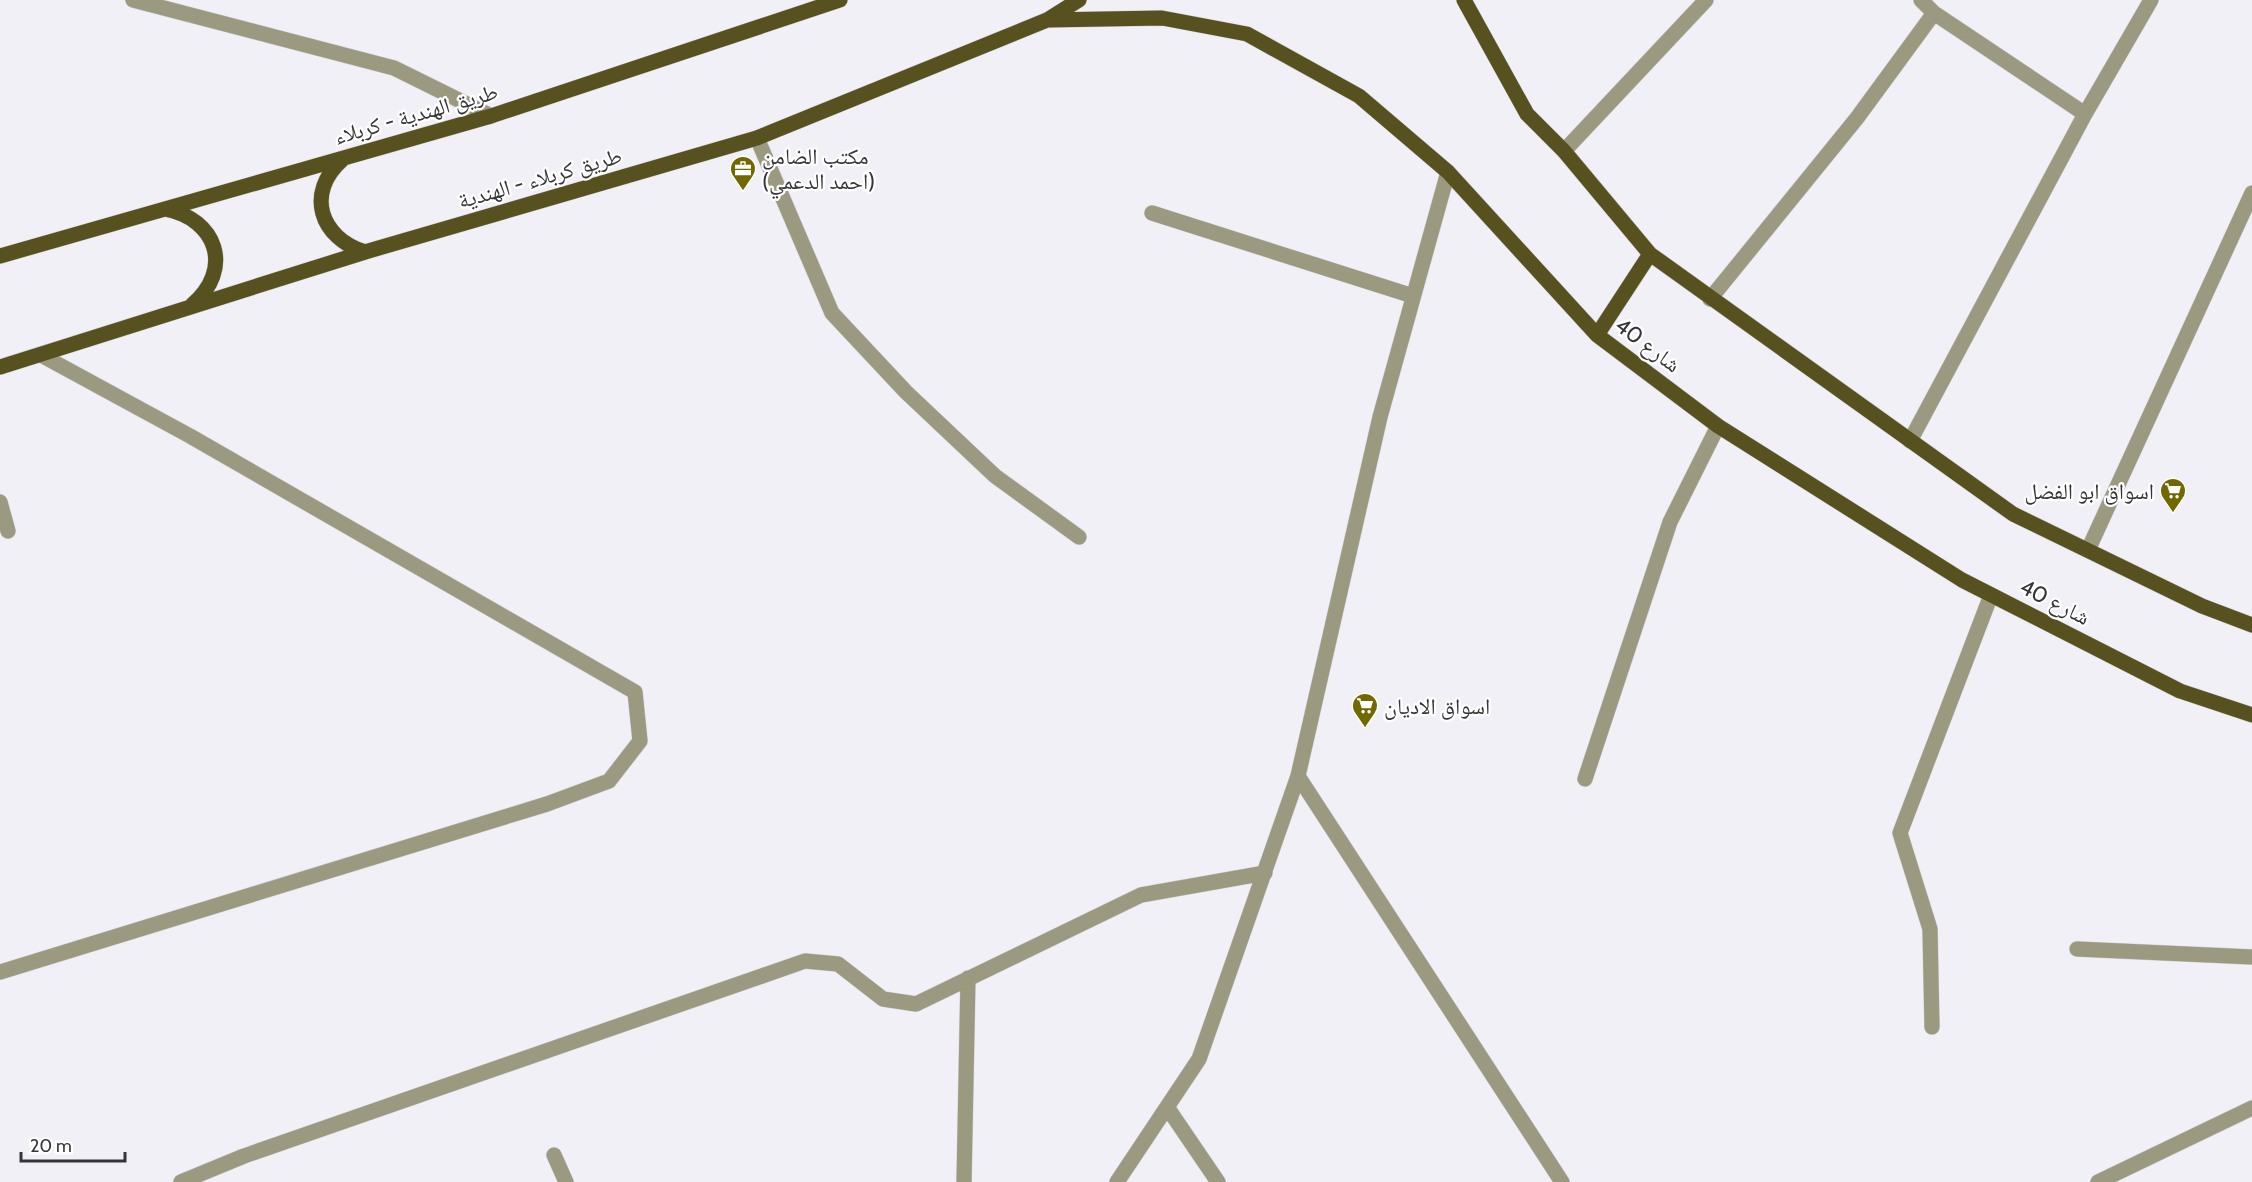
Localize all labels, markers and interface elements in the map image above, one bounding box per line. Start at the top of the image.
street label: طريق الهندية - كربلاء [331,78,501,150]
street label: طريق كربلاء - الهندية [455,142,625,214]
place label: مكتب الضامن (احمد الدعمي) [762,143,875,198]
office icon: مكتب الضامن (احمد الدعمي) [728,154,758,192]
street label: شارع 40 [1610,312,1686,378]
supermarket icon: اسواق ابو الفضل [2158,476,2188,514]
place label: اسواق ابو الفضل [2025,478,2154,505]
street label: شارع 40 [2016,573,2094,631]
supermarket icon: اسواق الاديان [1350,691,1380,729]
place label: اسواق الاديان [1384,693,1490,720]
scale bar [21,1125,124,1163]
text: 20 m [30,1135,72,1157]

